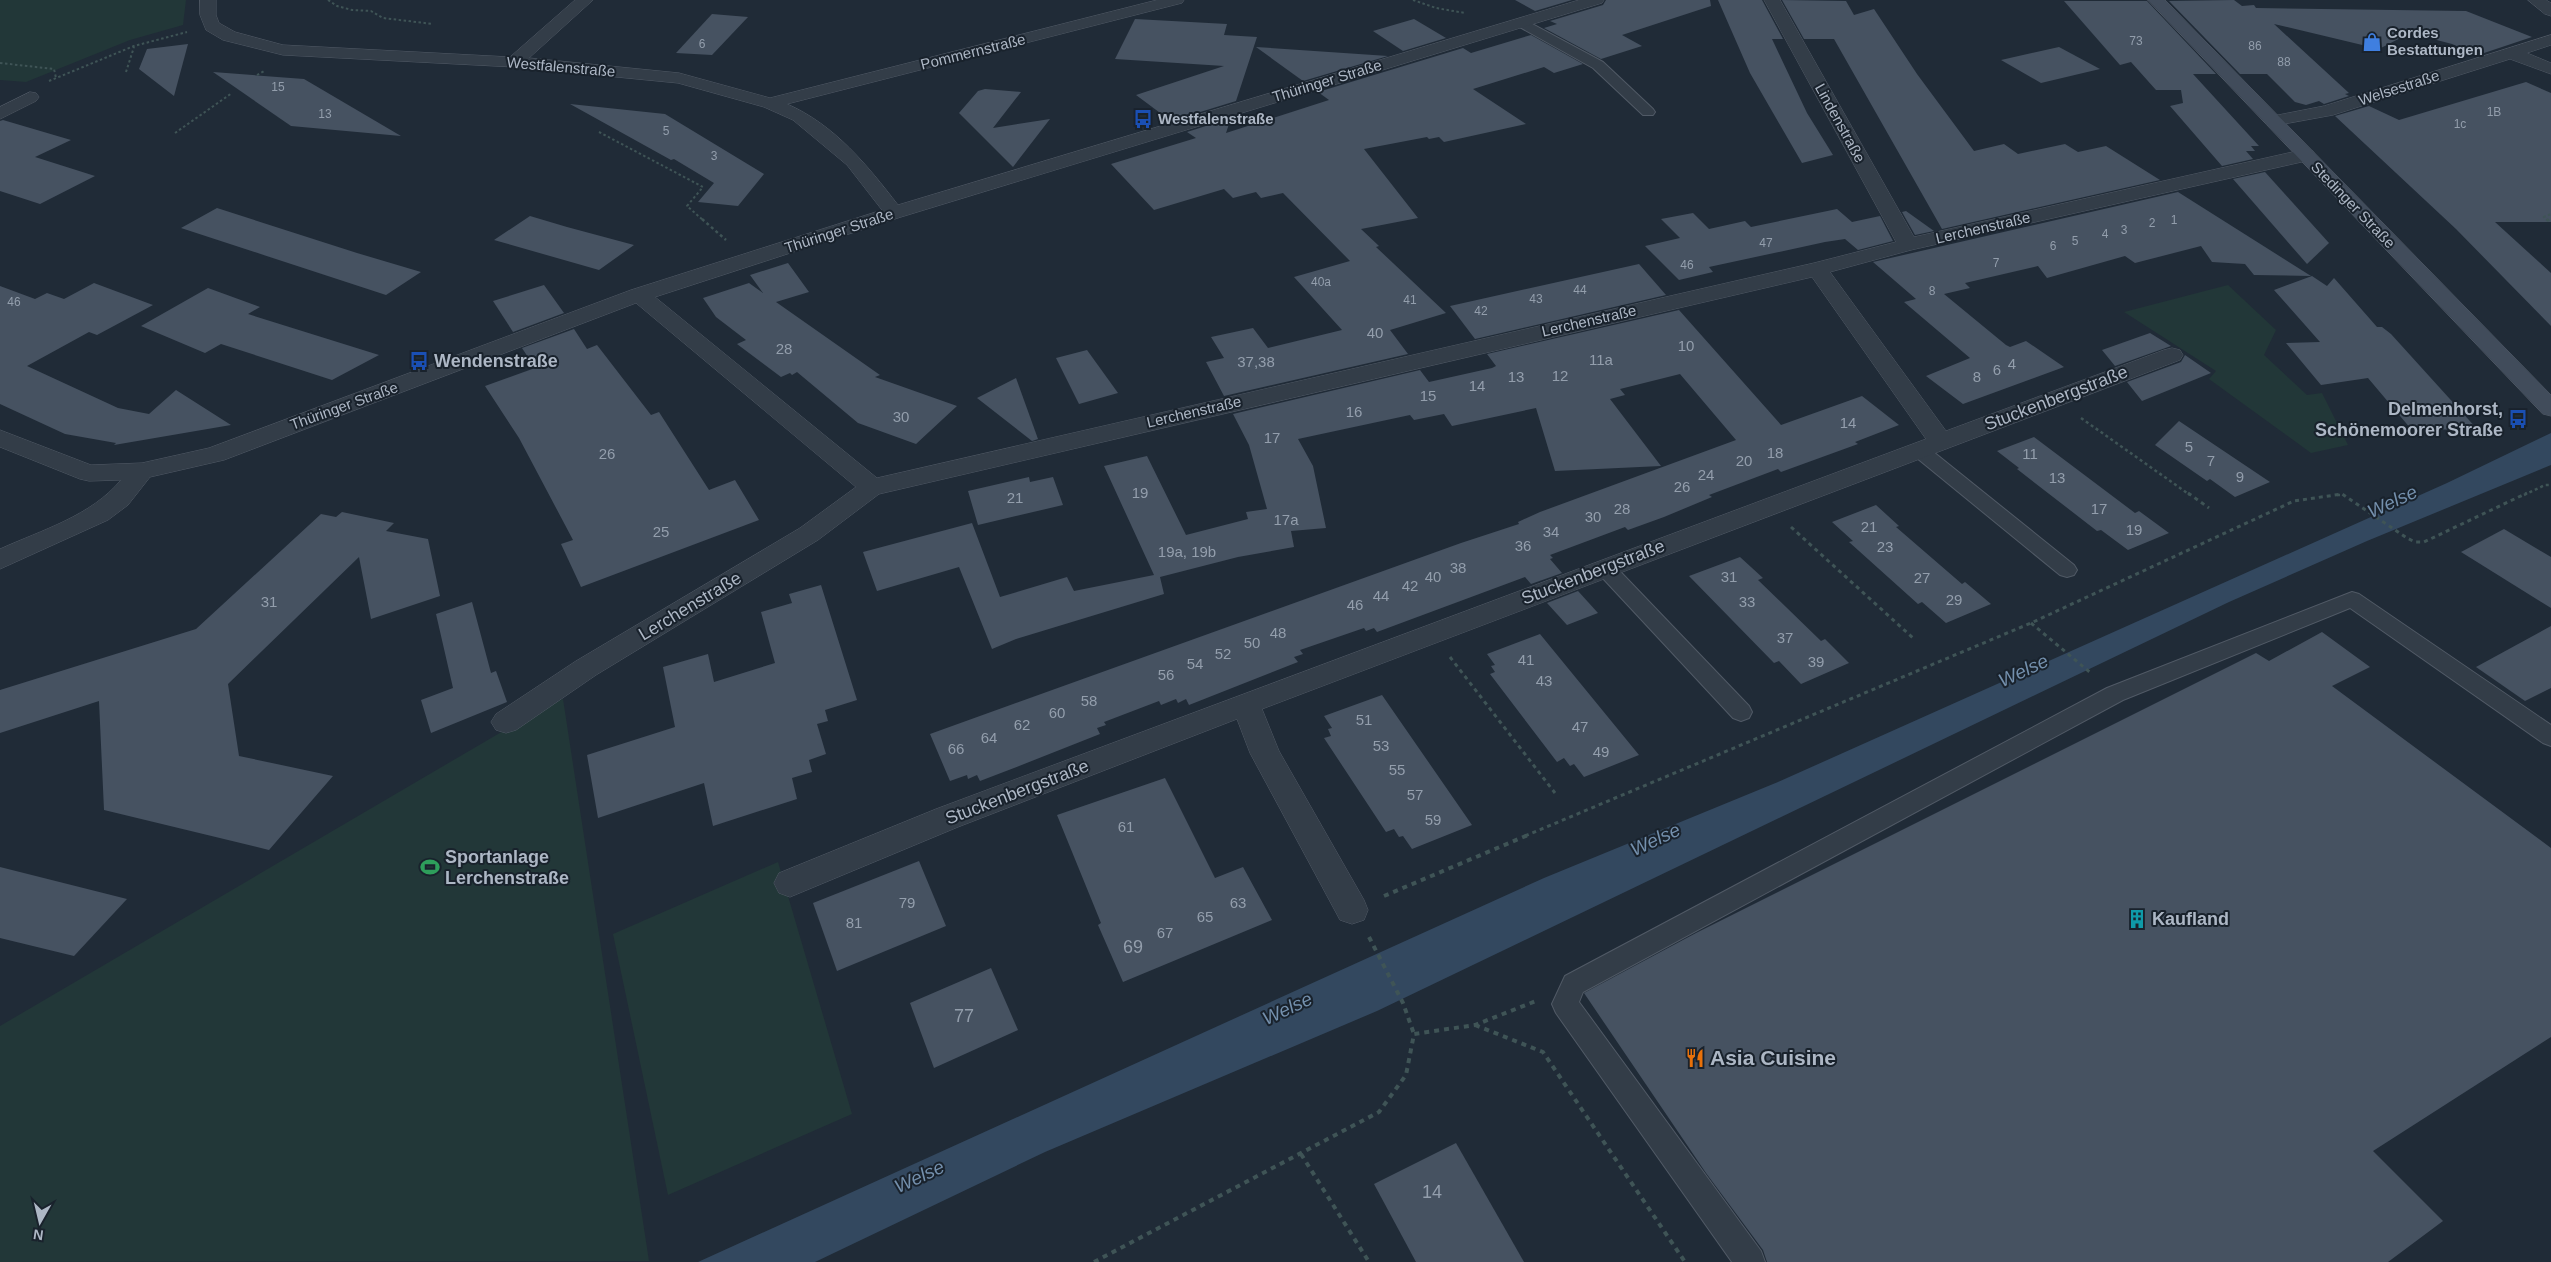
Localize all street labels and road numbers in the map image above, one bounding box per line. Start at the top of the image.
street label: Pommernstraße [919,30,1027,73]
street label: Westfalenstraße [506,53,616,80]
street label: Thüringer Straße [1270,56,1384,105]
street label: Welsestraße [2356,66,2441,109]
street label: Lindenstraße [1812,80,1869,165]
street label: Stedinger Straße [2308,158,2399,251]
street label: Thüringer Straße [782,205,895,256]
street label: Lerchenstraße [1934,208,2032,247]
street label: Lerchenstraße [1540,301,1638,340]
street label: Stuckenbergstraße [1981,361,2131,435]
street label: Thüringer Straße [288,378,400,433]
street label: Lerchenstraße [1145,392,1243,431]
street label: Stuckenbergstraße [1518,535,1668,609]
street label: Lerchenstraße [635,568,745,644]
street label: Stuckenbergstraße [942,755,1092,829]

